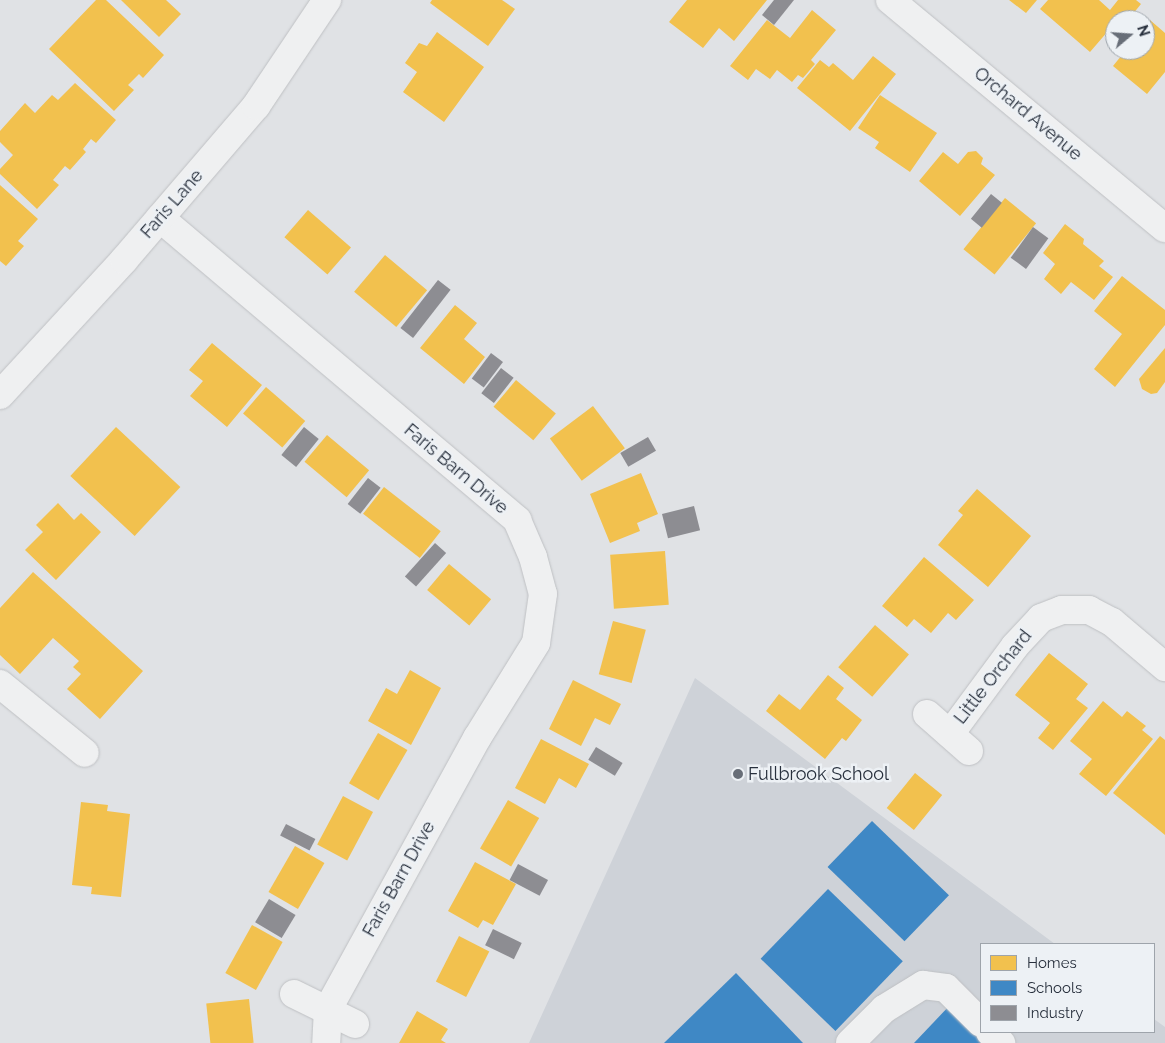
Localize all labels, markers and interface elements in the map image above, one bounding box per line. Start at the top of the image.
north arrow [1105,10,1155,60]
text: N [1134,23,1153,38]
street label: Orchard Avenue [969,62,1087,166]
street label: Faris Lane [136,165,208,243]
street label: Faris Barn Drive [400,419,512,519]
street label: Little Orchard [950,626,1036,728]
place label: Fullbrook School [748,763,889,785]
marker: Fullbrook School [732,768,744,780]
street label: Faris Barn Drive [358,817,440,941]
legend [980,943,1155,1033]
text: Homes [1027,954,1077,972]
text: Schools [1027,979,1082,997]
text: Industry [1027,1004,1083,1022]

